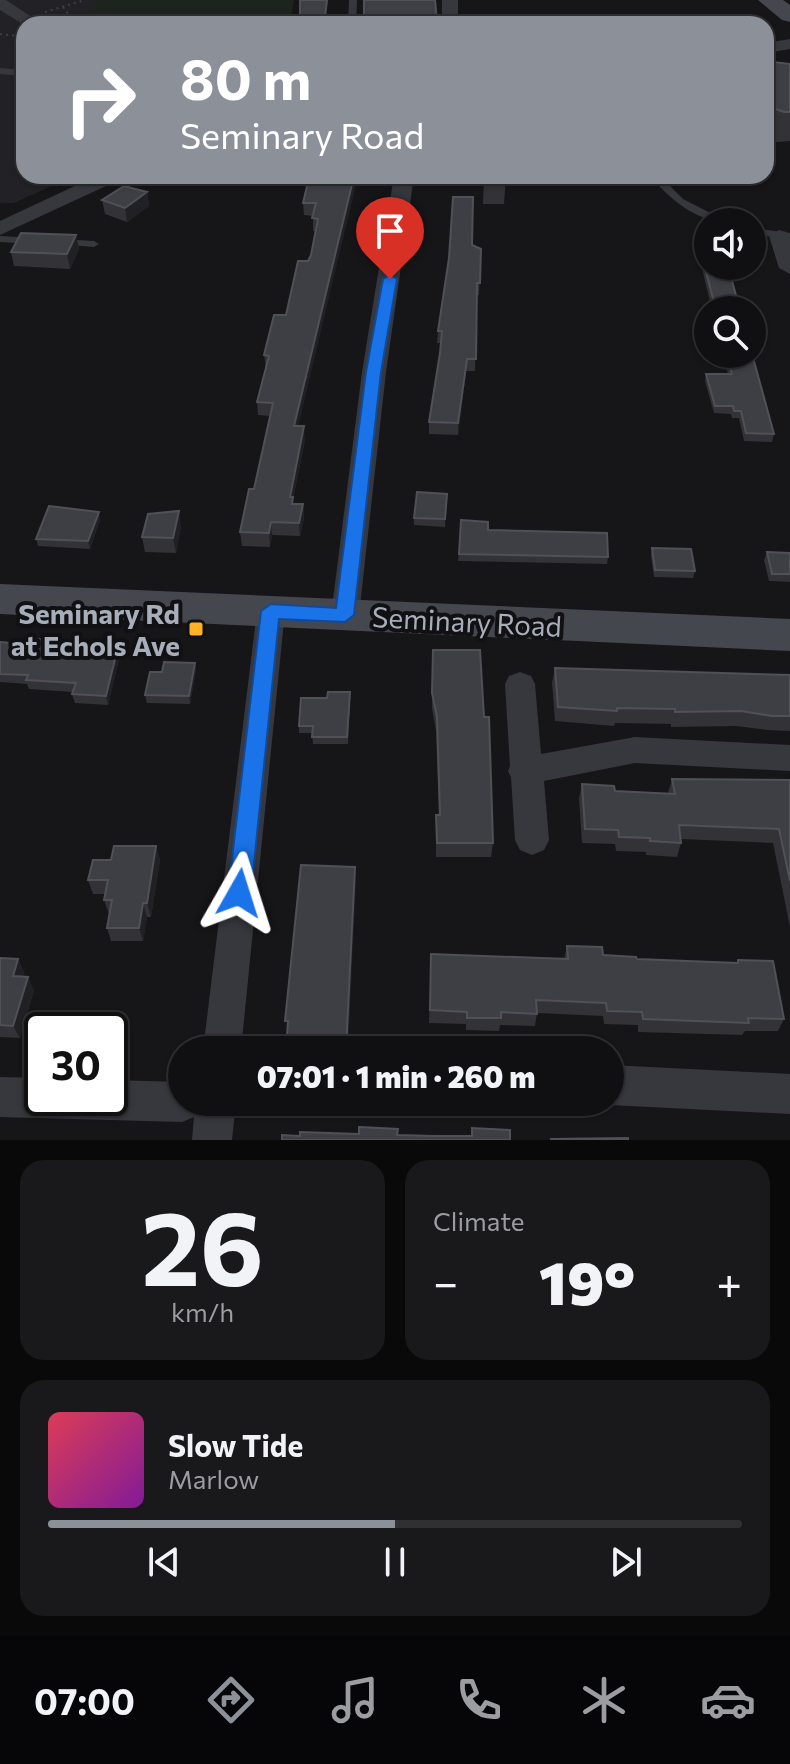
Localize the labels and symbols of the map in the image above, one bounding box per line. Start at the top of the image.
pin [356,197,424,279]
place label: Seminary Rd at Echols Ave [11,596,180,662]
street label: Seminary Road [371,599,563,643]
marker: Seminary Rd at Echols Ave [187,620,205,638]
position arrow [197,851,281,935]
speed limit sign: 30 [24,1012,128,1116]

